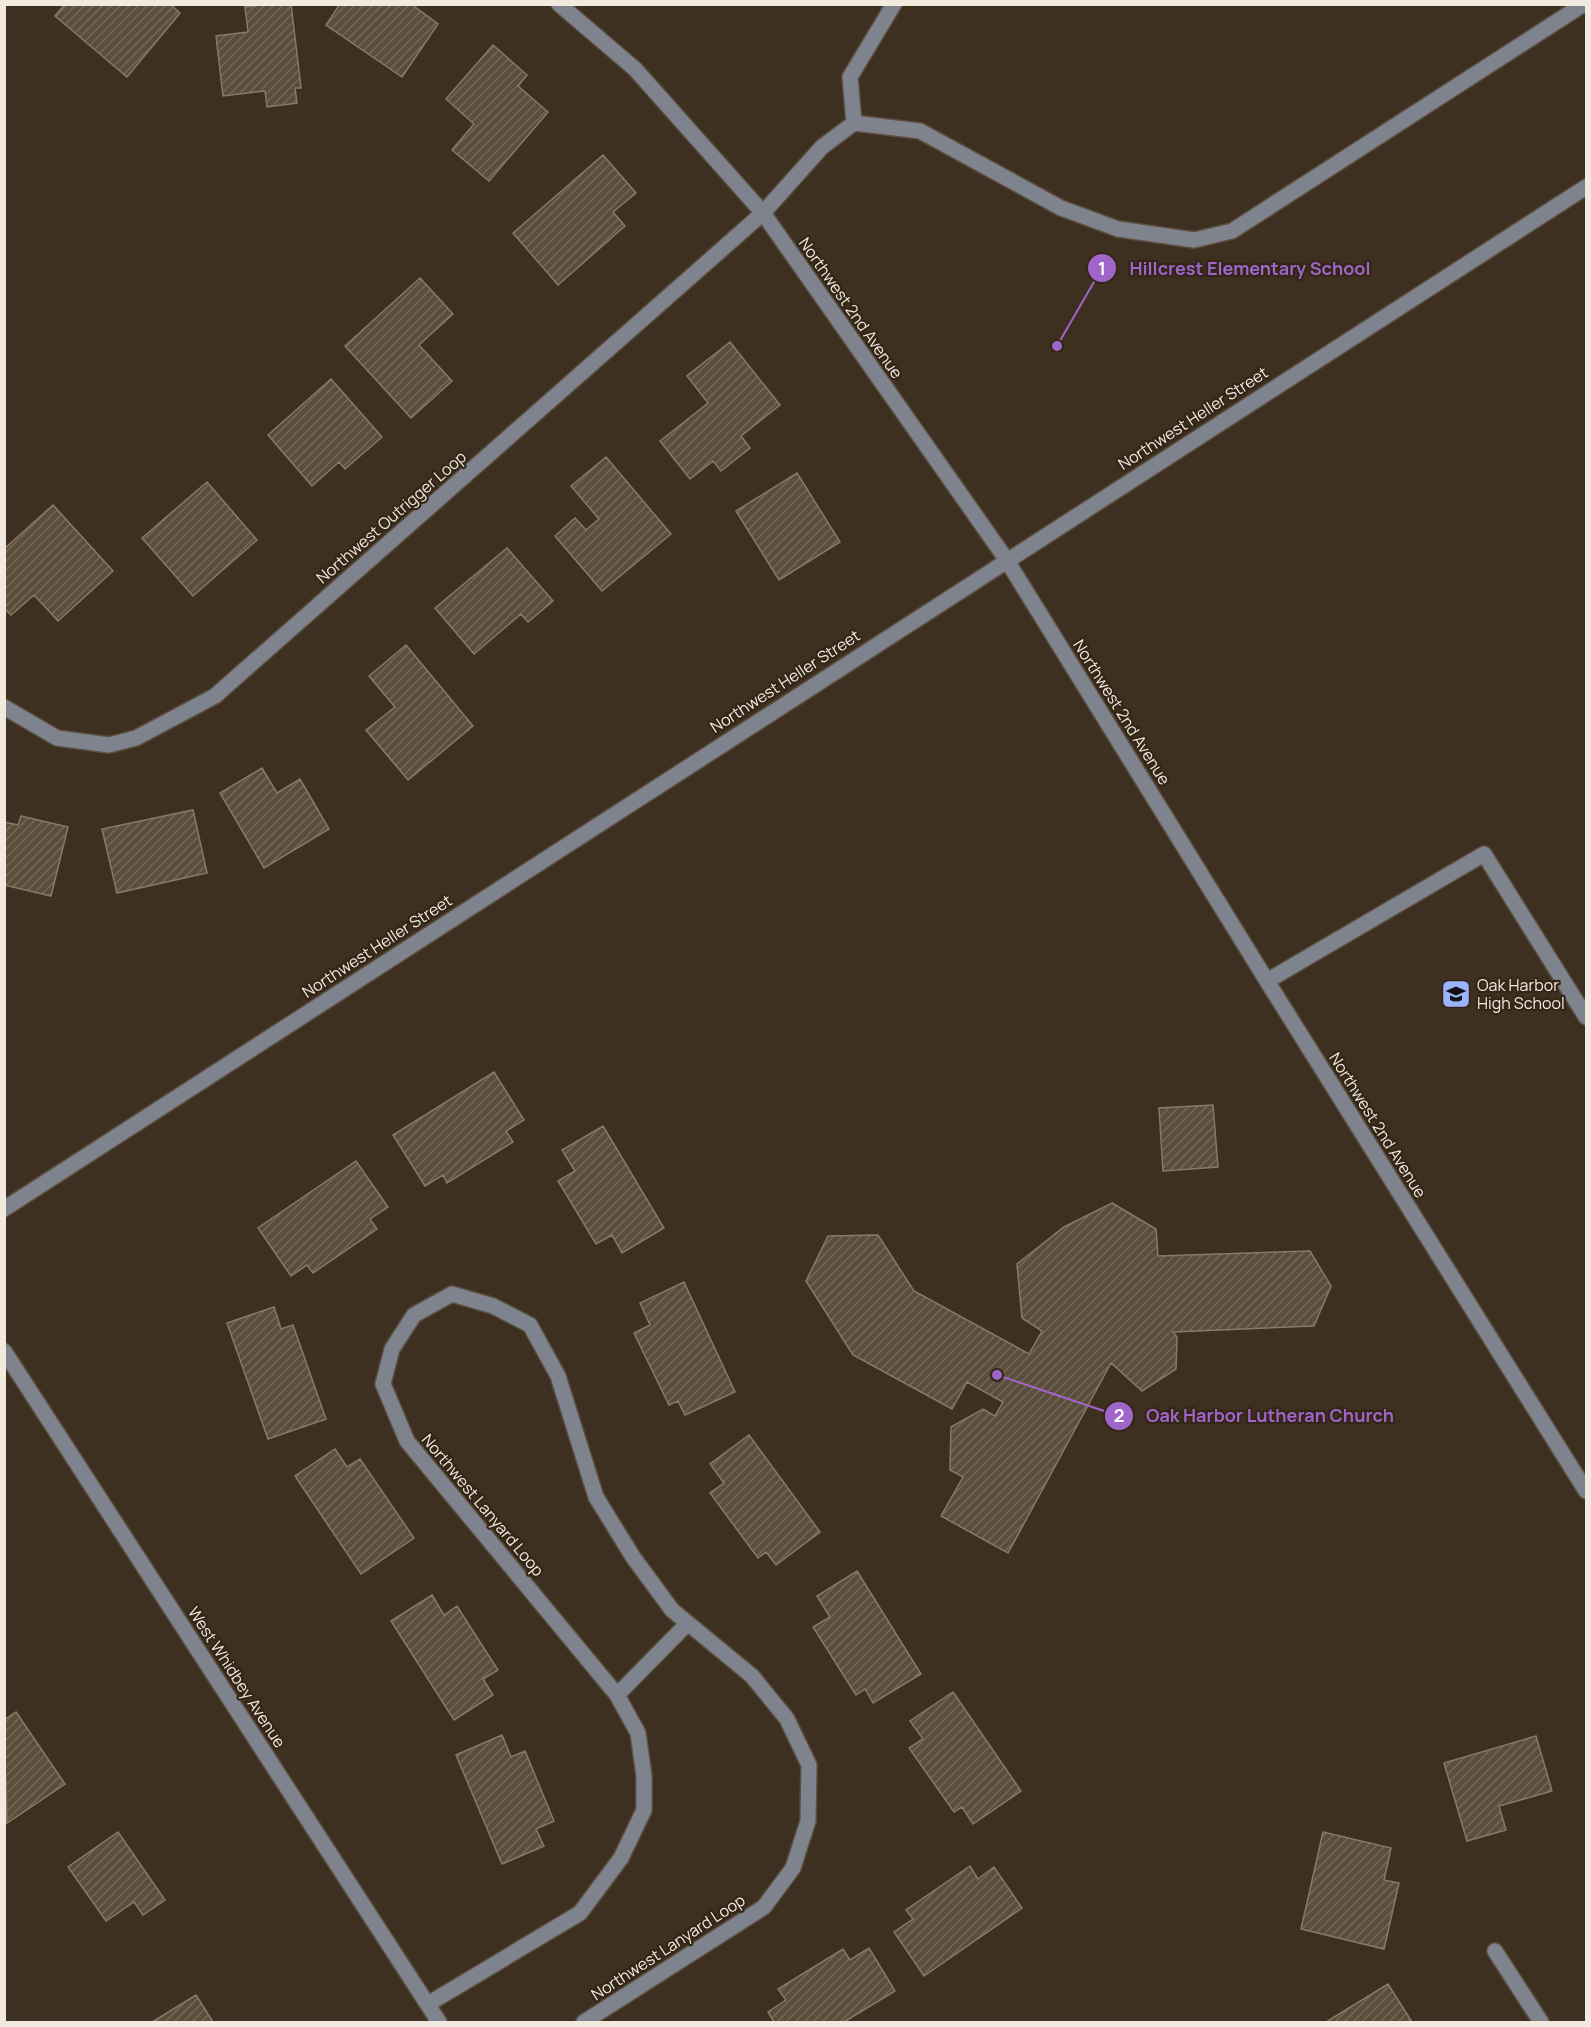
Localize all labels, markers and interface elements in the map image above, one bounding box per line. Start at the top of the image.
street label: Northwest 2nd Avenue [794,233,908,383]
callout: Hillcrest Elementary School [1087,250,1382,286]
text: 1 [1098,256,1106,280]
text: Hillcrest Elementary School [1130,256,1370,280]
street label: Northwest Heller Street [1114,361,1272,475]
street label: Northwest Outrigger Loop [311,446,471,588]
street label: Northwest Heller Street [706,624,864,738]
street label: Northwest 2nd Avenue [1068,635,1176,789]
street label: Northwest Heller Street [298,889,456,1003]
place label: Oak Harbor High School [1477,974,1565,1014]
school or university icon: Oak Harbor High School [1440,978,1472,1010]
street label: Northwest 2nd Avenue [1324,1048,1432,1202]
callout: Oak Harbor Lutheran Church [1104,1398,1406,1434]
text: 2 [1114,1403,1124,1427]
text: Oak Harbor Lutheran Church [1146,1403,1394,1427]
street label: Northwest Lanyard Loop [417,1429,549,1581]
street label: West Whidbey Avenue [183,1602,291,1752]
street label: Northwest Lanyard Loop [587,1889,749,2005]

